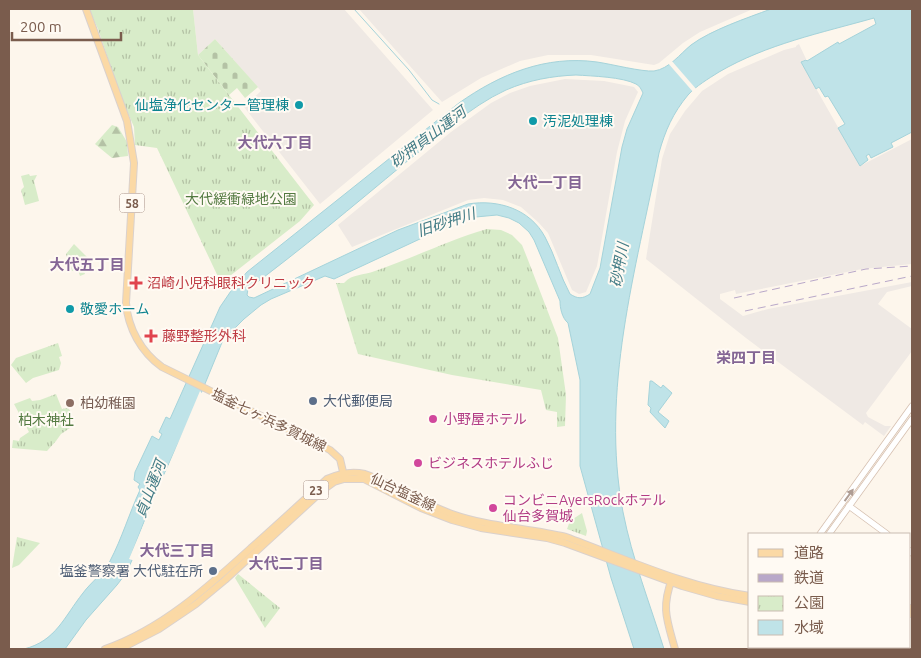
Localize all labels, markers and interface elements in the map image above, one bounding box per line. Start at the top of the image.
scale bar [12,10,121,42]
text: 200 m [20,18,62,35]
place label: 仙塩浄化センター管理棟 [135,97,289,113]
marker: 仙塩浄化センター管理棟 [293,99,305,111]
water label: 砂押貞山運河 [387,101,471,171]
place label: 汚泥処理棟 [543,113,613,129]
marker: 汚泥処理棟 [527,115,539,127]
district label: 大代六丁目 [237,134,313,151]
district label: 大代一丁目 [507,174,583,191]
park label: 大代緩衝緑地公園 [185,191,297,207]
road number: 58 [120,194,144,212]
water label: 旧砂押川 [415,204,479,239]
water label: 砂押川 [607,239,632,289]
district label: 大代五丁目 [49,256,125,273]
place label: 沼崎小児科眼科クリニック [147,275,315,291]
marker: 沼崎小児科眼科クリニック [129,276,143,290]
place label: 敬愛ホーム [80,301,150,317]
marker: 敬愛ホーム [64,303,76,315]
place label: 藤野整形外科 [162,328,246,344]
marker: 藤野整形外科 [144,329,158,343]
district label: 栄四丁目 [716,349,776,366]
street label: 塩釜七ヶ浜多賀城線 [209,385,329,455]
place label: 大代郵便局 [323,393,393,409]
place label: 柏幼稚園 [80,395,136,411]
marker: 大代郵便局 [307,395,319,407]
marker: 柏幼稚園 [64,397,76,409]
place label: 小野屋ホテル [443,411,527,427]
park label: 柏木神社 [18,412,74,428]
marker: 小野屋ホテル [427,413,439,425]
water label: 貞山運河 [131,455,170,520]
place label: ビジネスホテルふじ [428,455,554,471]
marker: ビジネスホテルふじ [412,457,424,469]
street label: 仙台塩釜線 [368,470,438,514]
road number: 23 [304,480,328,500]
one-way arrow [844,488,854,502]
place label: コンビニAyersRockホテル 仙台多賀城 [503,492,666,524]
marker: コンビニAyersRockホテル 仙台多賀城 [487,502,499,514]
legend [748,533,911,648]
district label: 大代三丁目 [139,542,215,559]
text: 道路 [794,544,824,561]
district label: 大代二丁目 [248,555,324,572]
place label: 塩釜警察署 大代駐在所 [60,563,203,579]
marker: 塩釜警察署 大代駐在所 [207,565,219,577]
text: 鉄道 [794,569,824,586]
text: 公園 [794,594,824,611]
text: 水域 [794,619,824,636]

